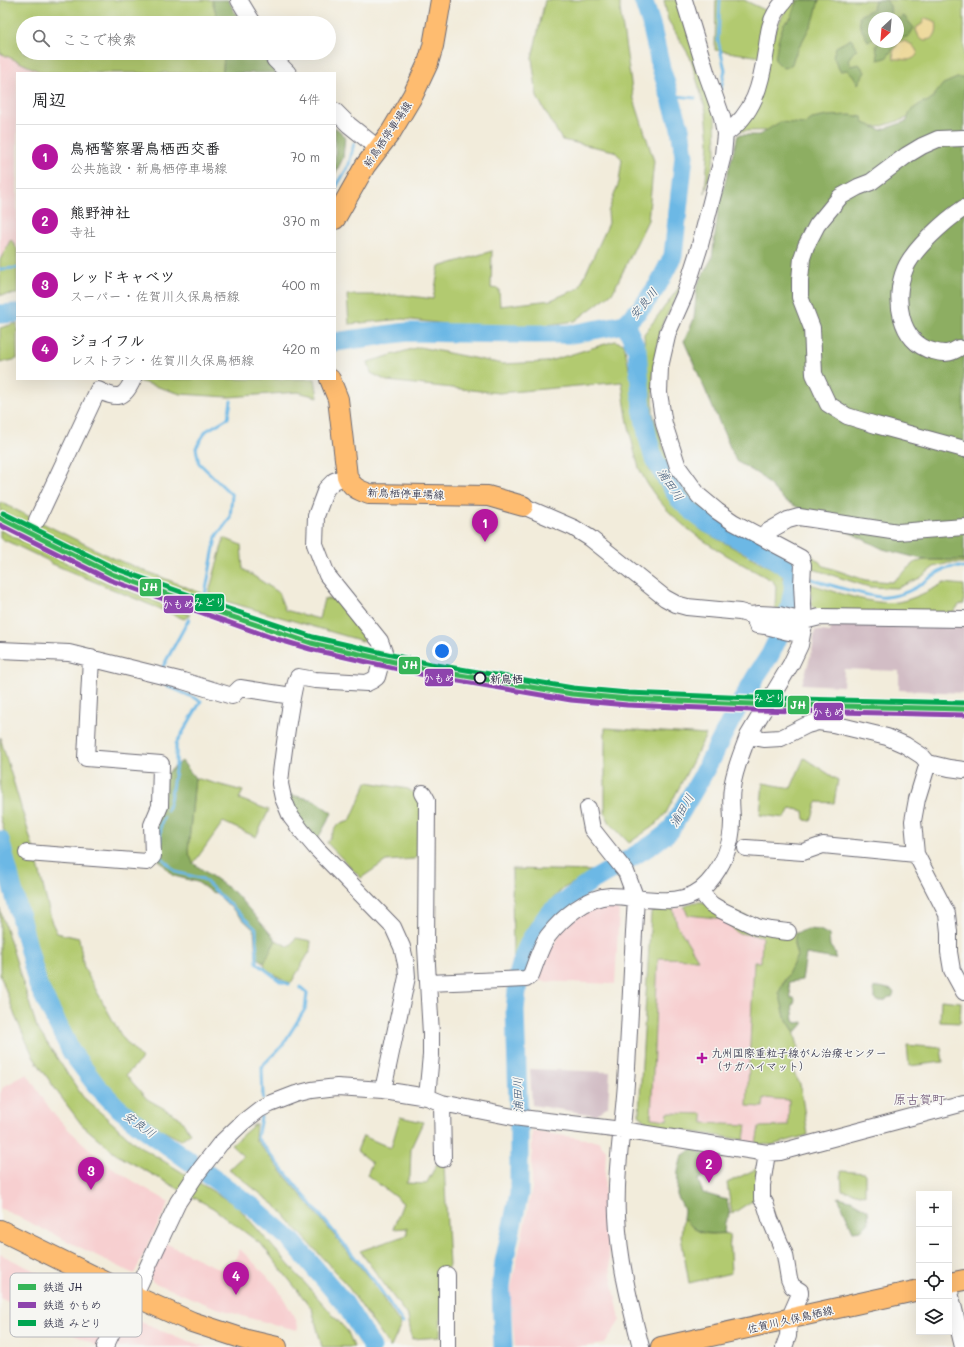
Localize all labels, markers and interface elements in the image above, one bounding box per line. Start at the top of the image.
north arrow [868,12,904,48]
search box [16,16,336,60]
icon: search [30,27,52,49]
text: ここで検索 [62,29,137,49]
text: 周辺 [32,88,66,110]
text: 4件 [299,90,320,107]
street label: 新鳥栖停車場線 [359,98,415,170]
text: 鳥栖警察署鳥栖西交番 [70,138,220,158]
text: 1 [42,148,48,165]
text: 70 m [290,148,320,165]
text: 公共施設 · 新鳥栖停車場線 [70,159,227,176]
text: 熊野神社 [70,202,130,222]
text: 2 [41,212,49,229]
text: 370 m [283,212,320,229]
text: 寺社 [70,223,96,240]
text: レッドキャベツ [70,266,175,286]
text: 3 [41,276,49,293]
text: 400 m [282,276,320,293]
water label: 安良川 [625,284,661,322]
text: スーパー · 佐賀川久保鳥栖線 [70,287,239,304]
text: ジョイフル [70,330,145,350]
text: 4 [41,340,49,357]
text: 420 m [283,340,320,357]
text: レストラン · 佐賀川久保鳥栖線 [70,351,254,368]
water label: 浦田川 [654,465,688,503]
street label: 新鳥栖停車場線 [367,484,445,502]
pin: 1 [472,509,498,542]
line badge: JH [139,578,162,597]
text: JH [142,579,158,594]
line badge: みどり [194,593,225,612]
text: みどり [193,594,226,609]
line badge: かもめ [163,595,194,614]
text: かもめ [162,596,195,611]
your location [432,641,452,661]
line badge: JH [398,656,421,675]
text: JH [402,657,418,672]
line badge: かもめ [424,668,454,687]
text: かもめ [423,670,456,685]
marker: 新鳥栖 [473,671,487,685]
place label: 新鳥栖 [490,671,523,686]
line badge: みどり [754,689,784,708]
text: みどり [753,690,786,705]
line badge: JH [787,695,810,715]
text: JH [790,697,806,712]
line badge: かもめ [813,702,844,721]
text: かもめ [812,704,845,719]
water label: 浦田川 [665,790,697,830]
place label: 九州国際重粒子線がん治療センター （サガハイマット） [711,1045,887,1073]
marker: 九州国際重粒子線がん治療センター （サガハイマット） [696,1052,708,1064]
water label: 浦田川 [509,1077,525,1113]
district label: 原古賀町 [893,1090,945,1107]
water label: 安良川 [121,1107,159,1141]
pin: 2 [696,1150,722,1183]
pin: 3 [78,1157,104,1190]
map controls [916,1191,952,1335]
button: + [916,1191,952,1227]
button: − [916,1227,952,1263]
pin: 4 [223,1262,249,1295]
button: locate [916,1263,952,1299]
legend [10,1273,142,1337]
text: 鉄道 JH [43,1279,83,1294]
text: 鉄道 かもめ [43,1297,102,1312]
button: layers [916,1299,952,1335]
street label: 佐賀川久保鳥栖線 [745,1302,835,1336]
text: 鉄道 みどり [43,1315,102,1330]

